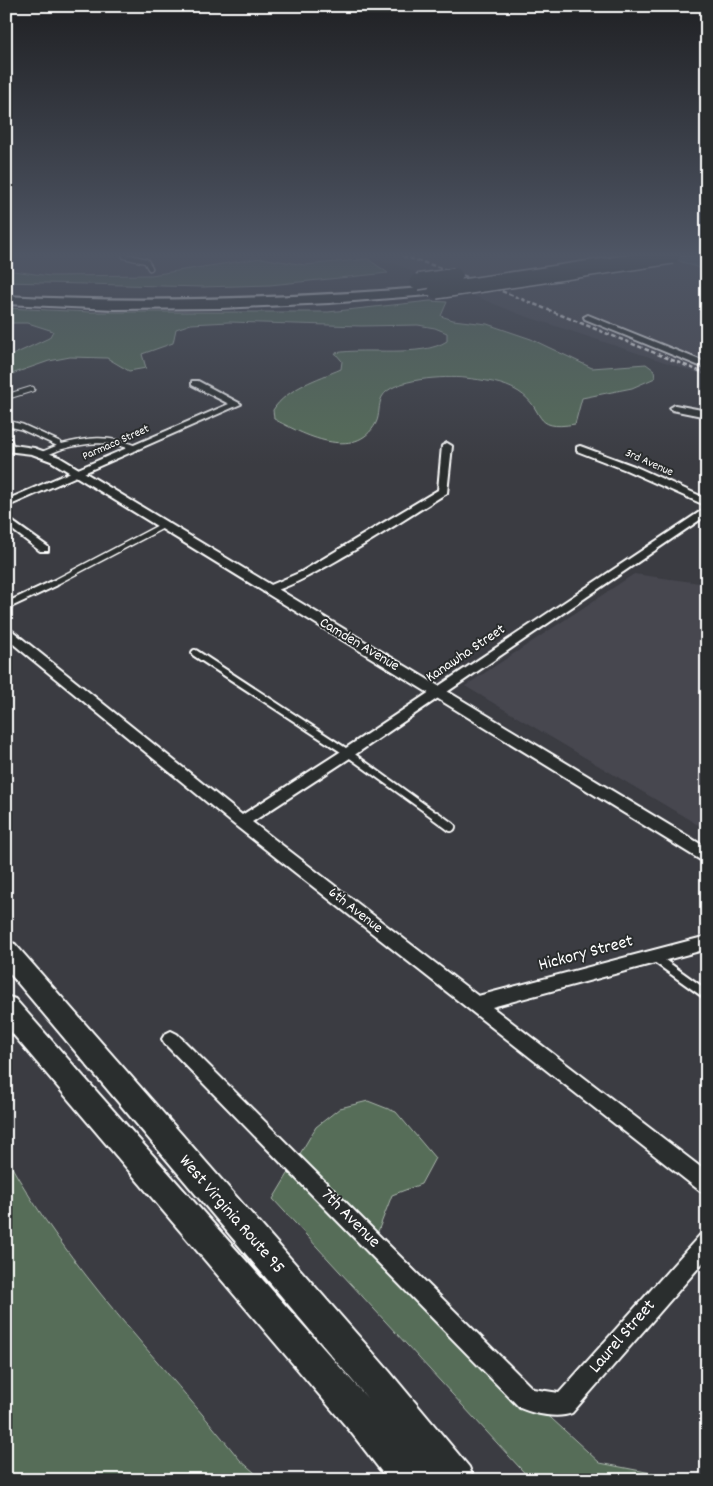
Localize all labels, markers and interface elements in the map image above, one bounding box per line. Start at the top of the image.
street label: Parmaco Street [80,420,153,465]
street label: 3rd Avenue [622,445,676,481]
street label: Camden Avenue [315,612,403,678]
street label: Kanawha Street [422,619,510,689]
street label: 6th Avenue [323,883,387,940]
street label: Hickory Street [536,929,636,979]
street label: West Virginia Route 95 [172,1150,290,1280]
street label: 7th Avenue [315,1184,385,1254]
street label: Laurel Street [584,1294,662,1379]

